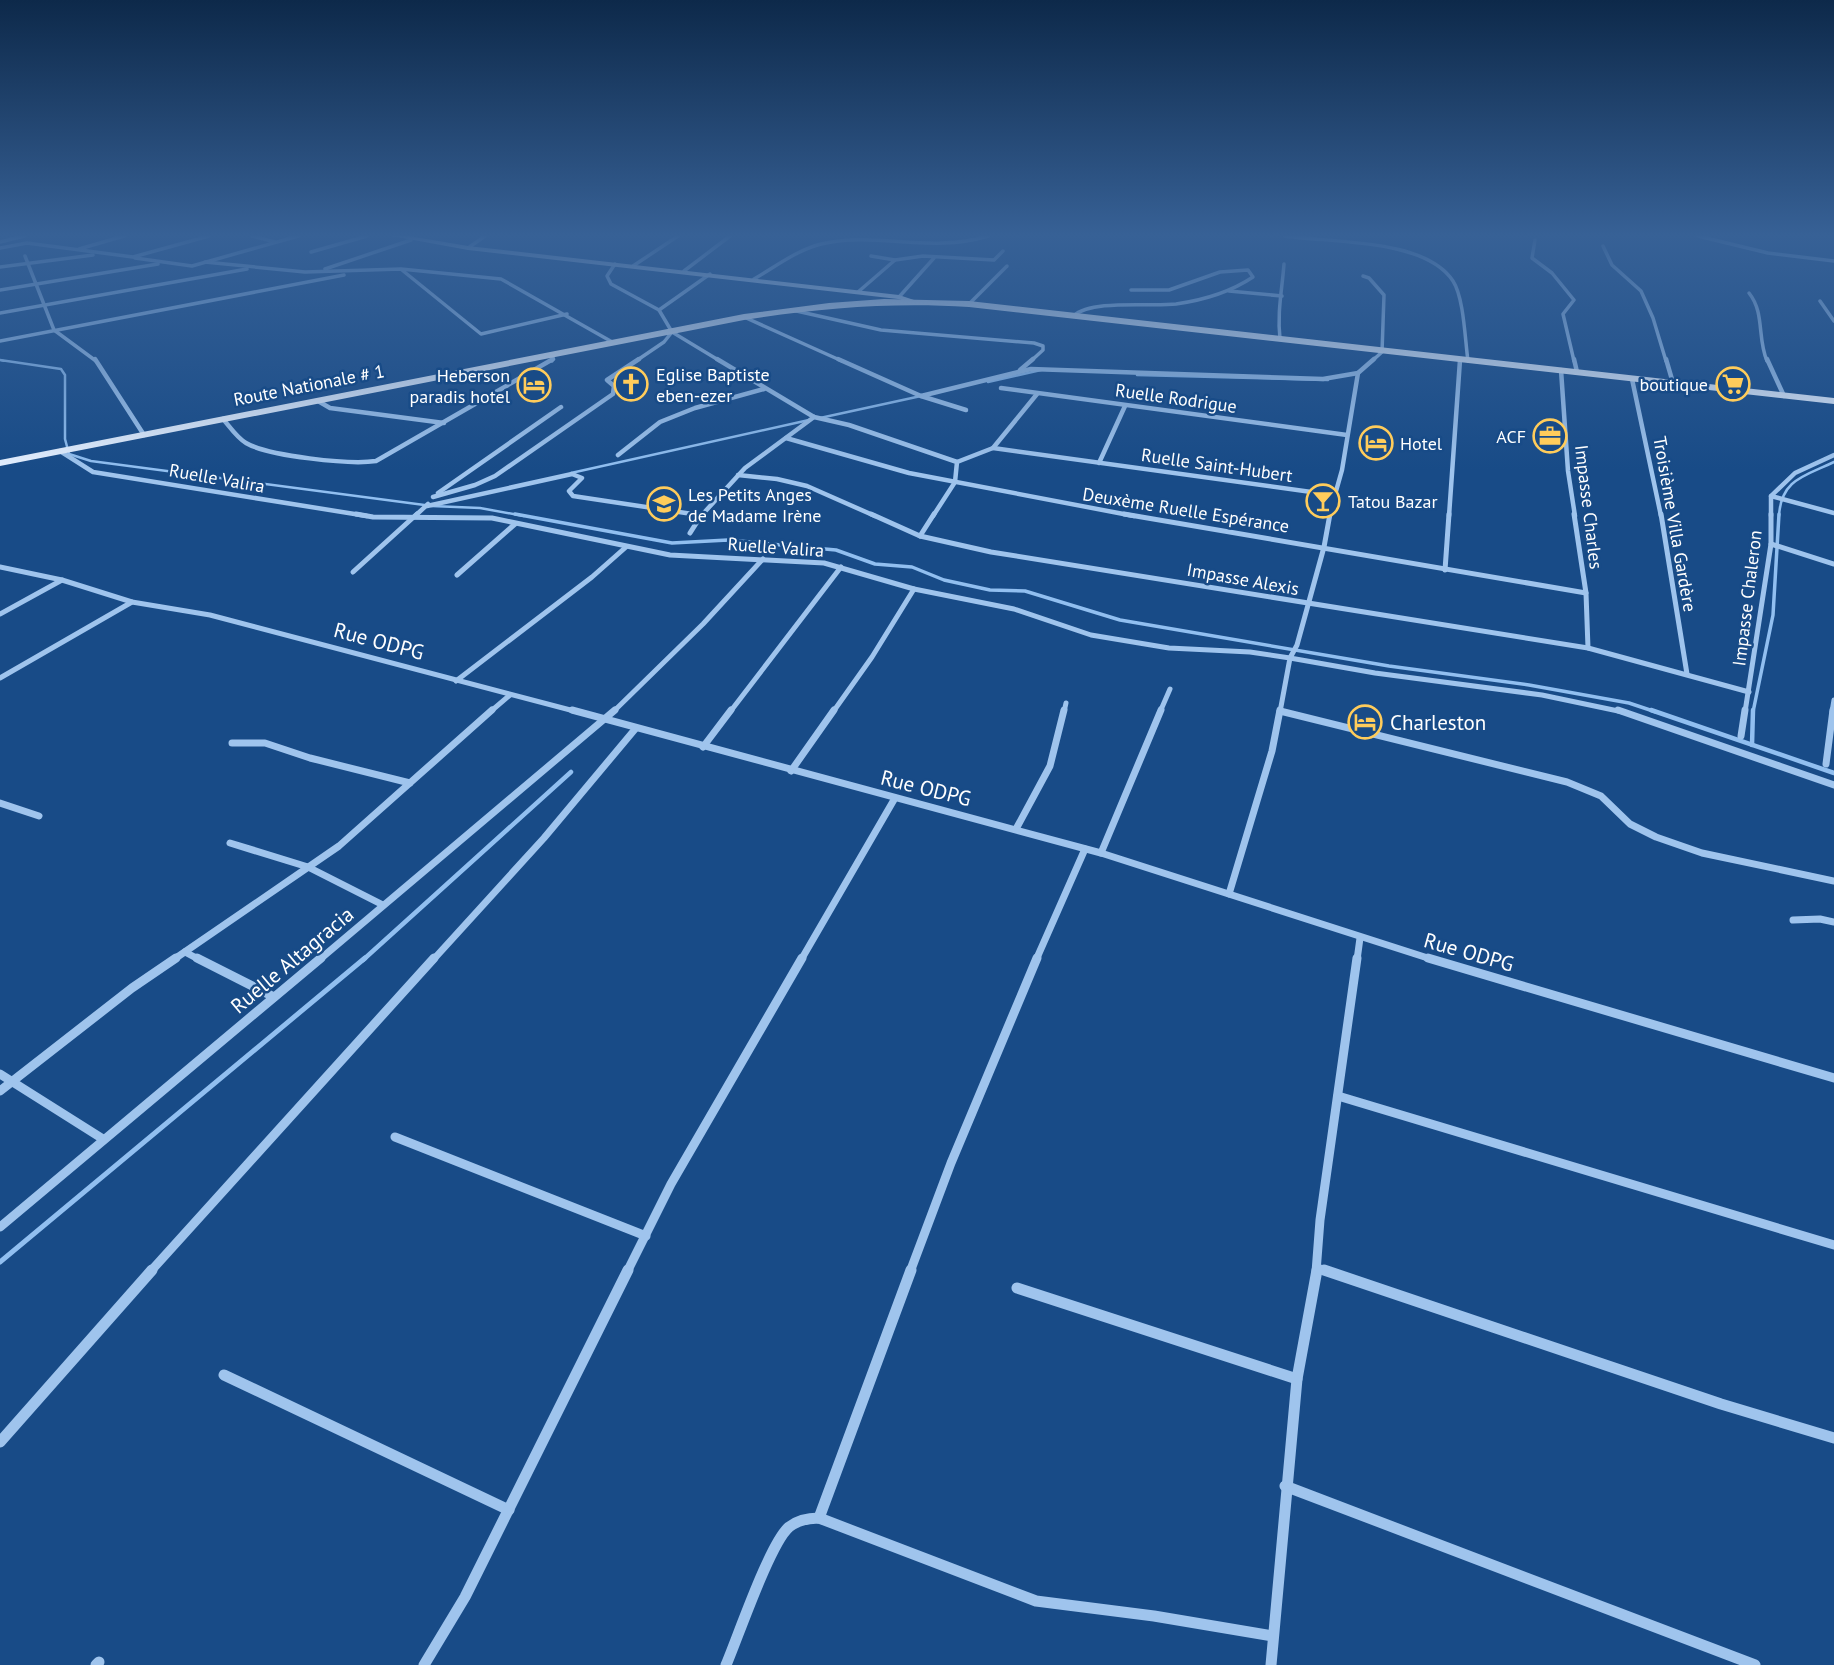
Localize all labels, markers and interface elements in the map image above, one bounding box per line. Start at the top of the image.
street label: Route Nationale # 1 [232,359,386,411]
place label: Eglise Baptiste eben-ezer [656,363,770,407]
place label: Heberson paradis hotel [410,364,511,408]
church icon: Eglise Baptiste eben-ezer [612,365,650,403]
supermarket icon: boutique [1714,365,1752,403]
hotel icon: Heberson paradis hotel [515,366,553,404]
place label: boutique [1639,373,1708,396]
street label: Ruelle Rodrigue [1114,378,1238,418]
office icon: ACF [1531,417,1569,455]
hotel icon: Hotel [1357,424,1395,462]
place label: ACF [1496,425,1526,448]
place label: Hotel [1400,432,1443,455]
street label: Troisième Villa Gardère [1648,434,1702,614]
street label: Ruelle Saint-Hubert [1140,443,1294,487]
street label: Impasse Charles [1570,444,1608,570]
street label: Ruelle Valira [167,458,267,498]
street label: Deuxème Ruelle Espérance [1081,482,1291,538]
bar icon: Tatou Bazar [1304,482,1342,520]
place label: Les Petits Anges de Madame Irène [688,483,821,527]
school or university icon: Les Petits Anges de Madame Irène [645,485,683,523]
place label: Tatou Bazar [1348,490,1438,513]
street label: Impasse Chaleron [1727,529,1767,667]
street label: Ruelle Valira [727,532,825,562]
street label: Impasse Alexis [1185,558,1301,600]
street label: Rue ODPG [331,616,427,666]
hotel icon: Charleston [1346,703,1384,741]
place label: Charleston [1390,709,1486,736]
street label: Rue ODPG [878,764,974,812]
street label: Ruelle Altagracia [225,901,359,1019]
street label: Rue ODPG [1421,926,1517,978]

